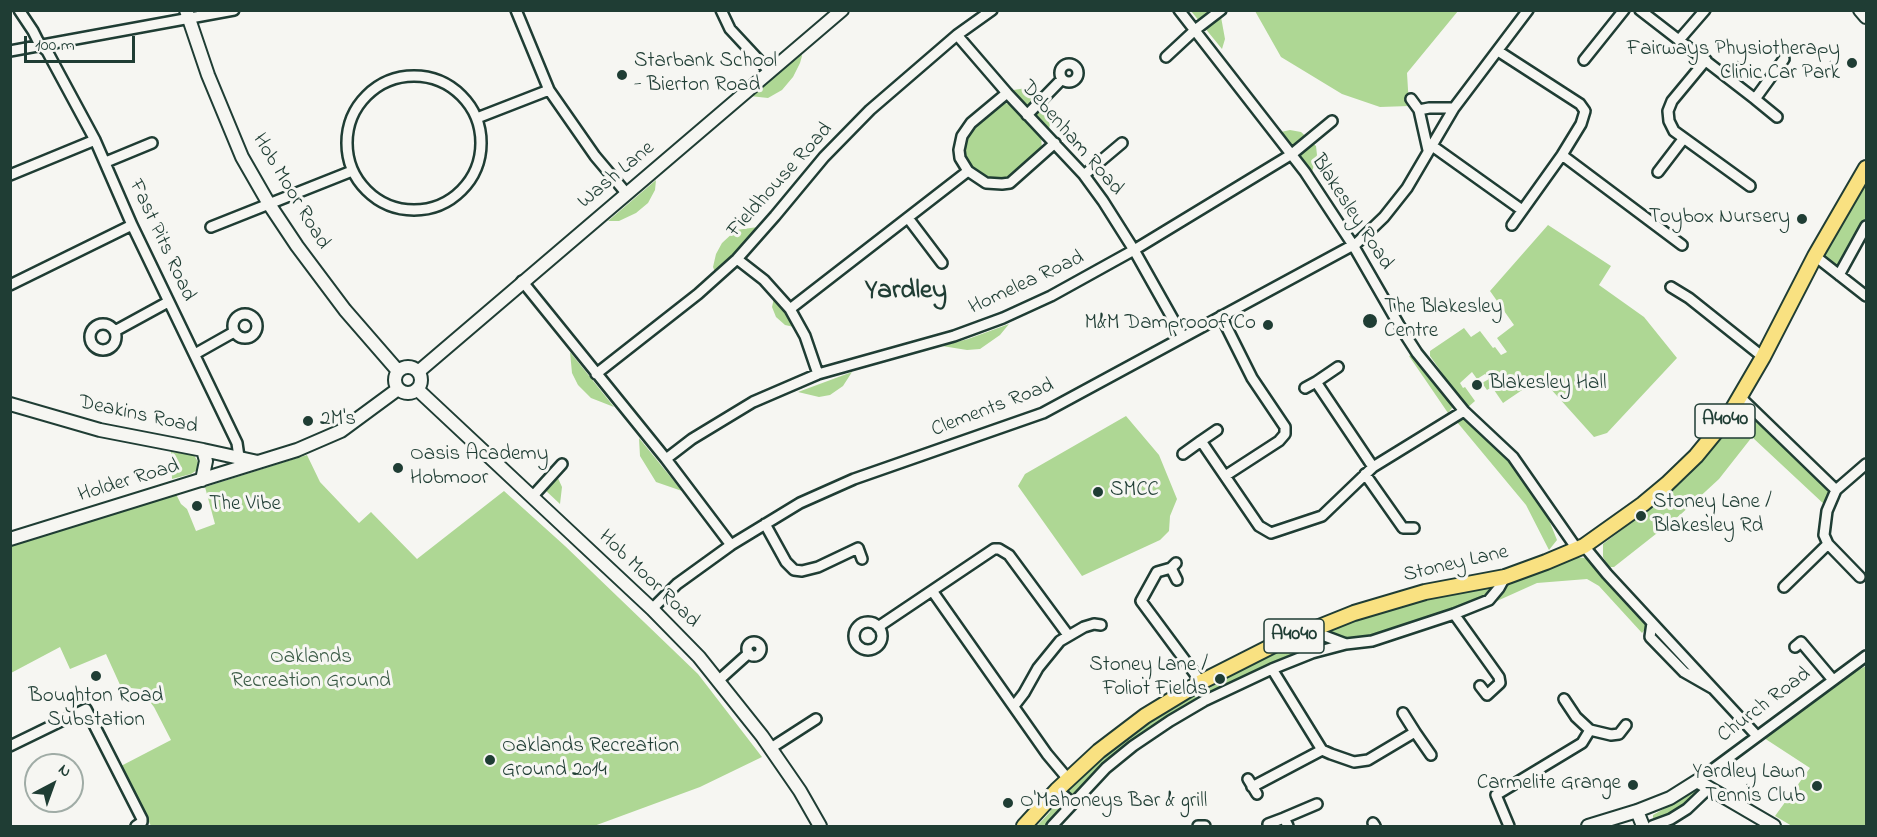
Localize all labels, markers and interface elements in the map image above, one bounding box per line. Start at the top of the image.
scale bar [27,24,138,62]
text: 100 m [35,33,75,59]
place label: Fairways Physiotherapy Clinic Car Park [1627,38,1840,88]
place label: Starbank School - Bierton Road [634,50,777,100]
marker: Fairways Physiotherapy Clinic Car Park [1845,56,1859,70]
marker: Starbank School - Bierton Road [615,68,629,82]
street label: Debenham Road [1014,76,1128,202]
street label: Fieldhouse Road [723,118,839,244]
street label: Hob Moor Road [246,129,334,255]
street label: Wash Lane [574,137,660,215]
street label: Blakesley Road [1304,151,1398,275]
street label: Fast Pits Road [122,176,200,306]
place label: Toybox Nursery [1649,206,1790,232]
marker: Toybox Nursery [1795,212,1809,226]
street label: Homelea Road [965,246,1089,322]
district label: Yardley [865,277,947,309]
place label: The Blakesley Centre [1384,296,1502,346]
place label: M&M Damprooof Co [1084,312,1256,338]
marker: The Blakesley Centre [1361,312,1379,330]
marker: M&M Damprooof Co [1261,318,1275,332]
place label: Blakesley Hall [1489,372,1606,398]
street label: Clements Road [928,374,1058,444]
marker: Blakesley Hall [1470,378,1484,392]
street label: Deakins Road [76,391,200,441]
road number: A4040 [1695,404,1755,438]
place label: 2M's [320,408,356,434]
marker: 2M's [301,414,315,428]
place label: Oasis Academy Hobmoor [410,443,548,493]
street label: Holder Road [75,455,183,509]
marker: Oasis Academy Hobmoor [391,461,405,475]
place label: SMCC [1110,479,1159,505]
marker: SMCC [1091,485,1105,499]
place label: Stoney Lane / Blakesley Rd [1653,491,1772,541]
place label: The Vibe [209,493,281,519]
marker: The Vibe [190,499,204,513]
marker: Stoney Lane / Blakesley Rd [1634,509,1648,523]
street label: Hob Moor Road [592,525,704,635]
street label: Stoney Lane [1401,541,1511,589]
road number: A4040 [1264,619,1324,653]
park label: Oaklands Recreation Ground [231,646,391,696]
place label: Stoney Lane / Foliot Fields [1089,654,1208,704]
street label: Church Road [1713,663,1817,749]
marker: Boughton Road Substation [89,669,103,683]
marker: Stoney Lane / Foliot Fields [1213,672,1227,686]
place label: Boughton Road Substation [29,685,163,735]
place label: Oaklands Recreation Ground 2014 [502,735,679,785]
north arrow [24,753,84,813]
marker: Oaklands Recreation Ground 2014 [483,753,497,767]
text: N [53,758,76,784]
place label: Yardley Lawn Tennis Club [1693,761,1805,811]
place label: Carmelite Grange [1477,772,1621,798]
marker: Carmelite Grange [1626,778,1640,792]
marker: Yardley Lawn Tennis Club [1810,779,1824,793]
place label: O'Mahoneys Bar & grill [1020,790,1207,816]
marker: O'Mahoneys Bar & grill [1001,796,1015,810]

